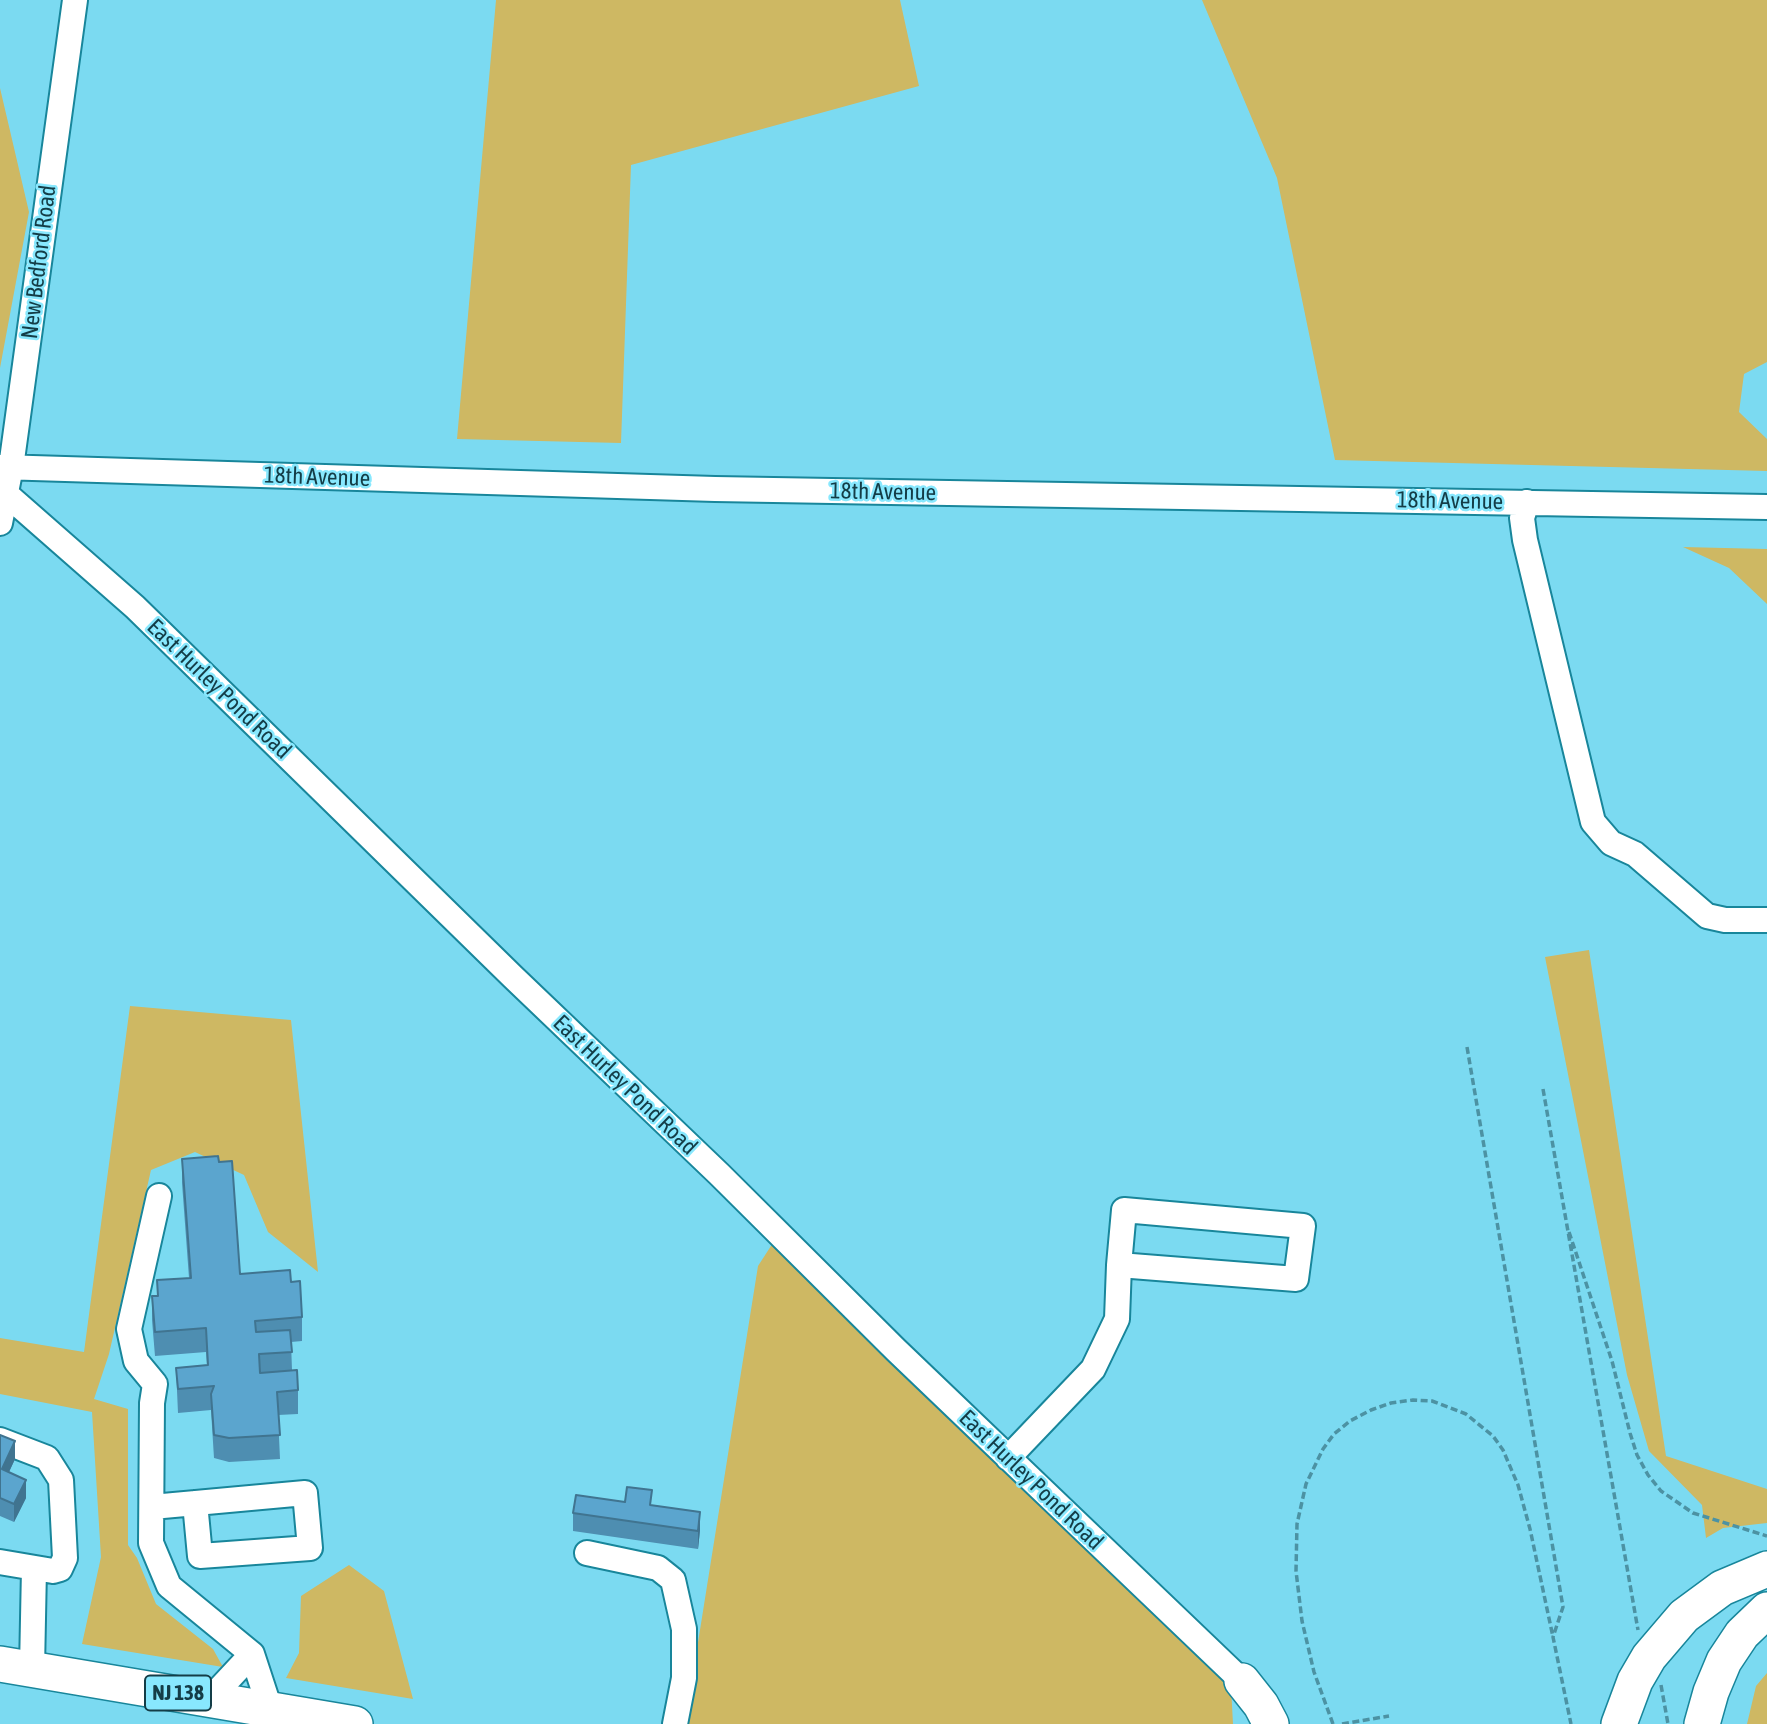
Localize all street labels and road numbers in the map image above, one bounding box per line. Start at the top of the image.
street label: New Bedford Road [16,184,62,340]
street label: 18th Avenue [263,461,371,493]
street label: 18th Avenue [830,477,936,507]
street label: 18th Avenue [1397,486,1503,516]
street label: East Hurley Pond Road [141,613,297,765]
street label: East Hurley Pond Road [547,1009,703,1161]
street label: East Hurley Pond Road [953,1404,1109,1556]
road number: NJ 138 [145,1676,211,1710]

